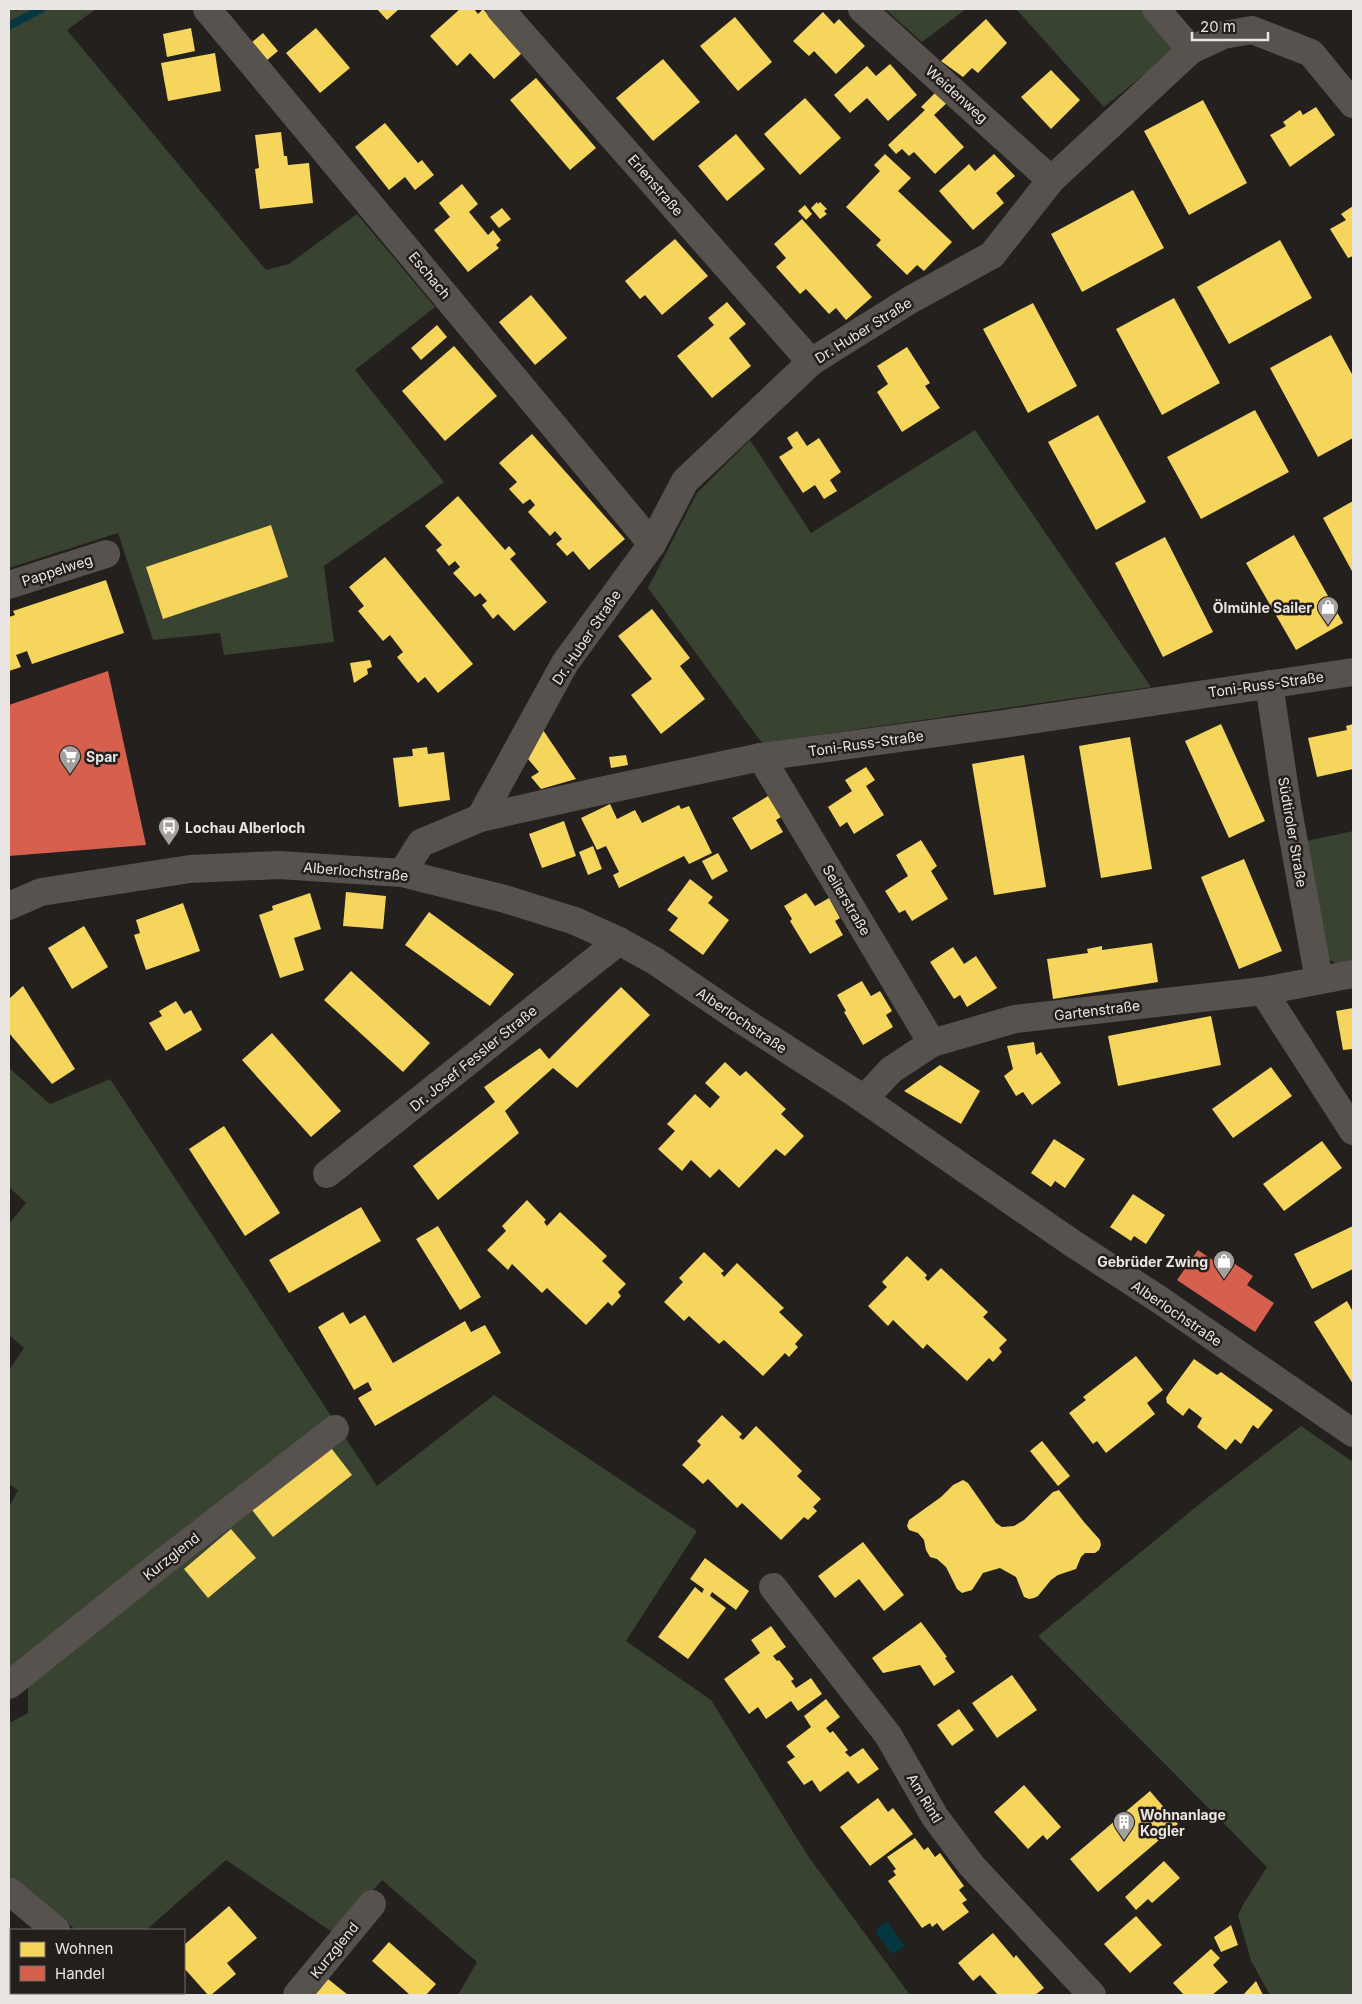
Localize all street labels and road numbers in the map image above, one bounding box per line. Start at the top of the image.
street label: Weidenweg [922,62,992,126]
street label: Erlenstraße [625,151,687,219]
street label: Eschach [405,248,455,302]
street label: Dr. Huber Straße [812,293,914,367]
street label: Pappelweg [19,551,95,589]
street label: Dr. Huber Straße [548,586,624,688]
street label: Toni-Russ-Straße [1207,667,1325,701]
street label: Toni-Russ-Straße [807,726,925,760]
street label: Südtiroler Straße [1275,776,1311,888]
street label: Alberlochstraße [303,858,409,884]
street label: Seilerstraße [819,862,875,938]
street label: Alberlochstraße [694,984,790,1056]
street label: Gartenstraße [1053,996,1141,1024]
street label: Dr. Josef Fessler Straße [406,1002,540,1114]
street label: Alberlochstraße [1129,1277,1225,1349]
street label: Kurzglend [139,1529,203,1583]
street label: Am Rintl [904,1770,946,1826]
street label: Kurzglend [306,1919,362,1981]

